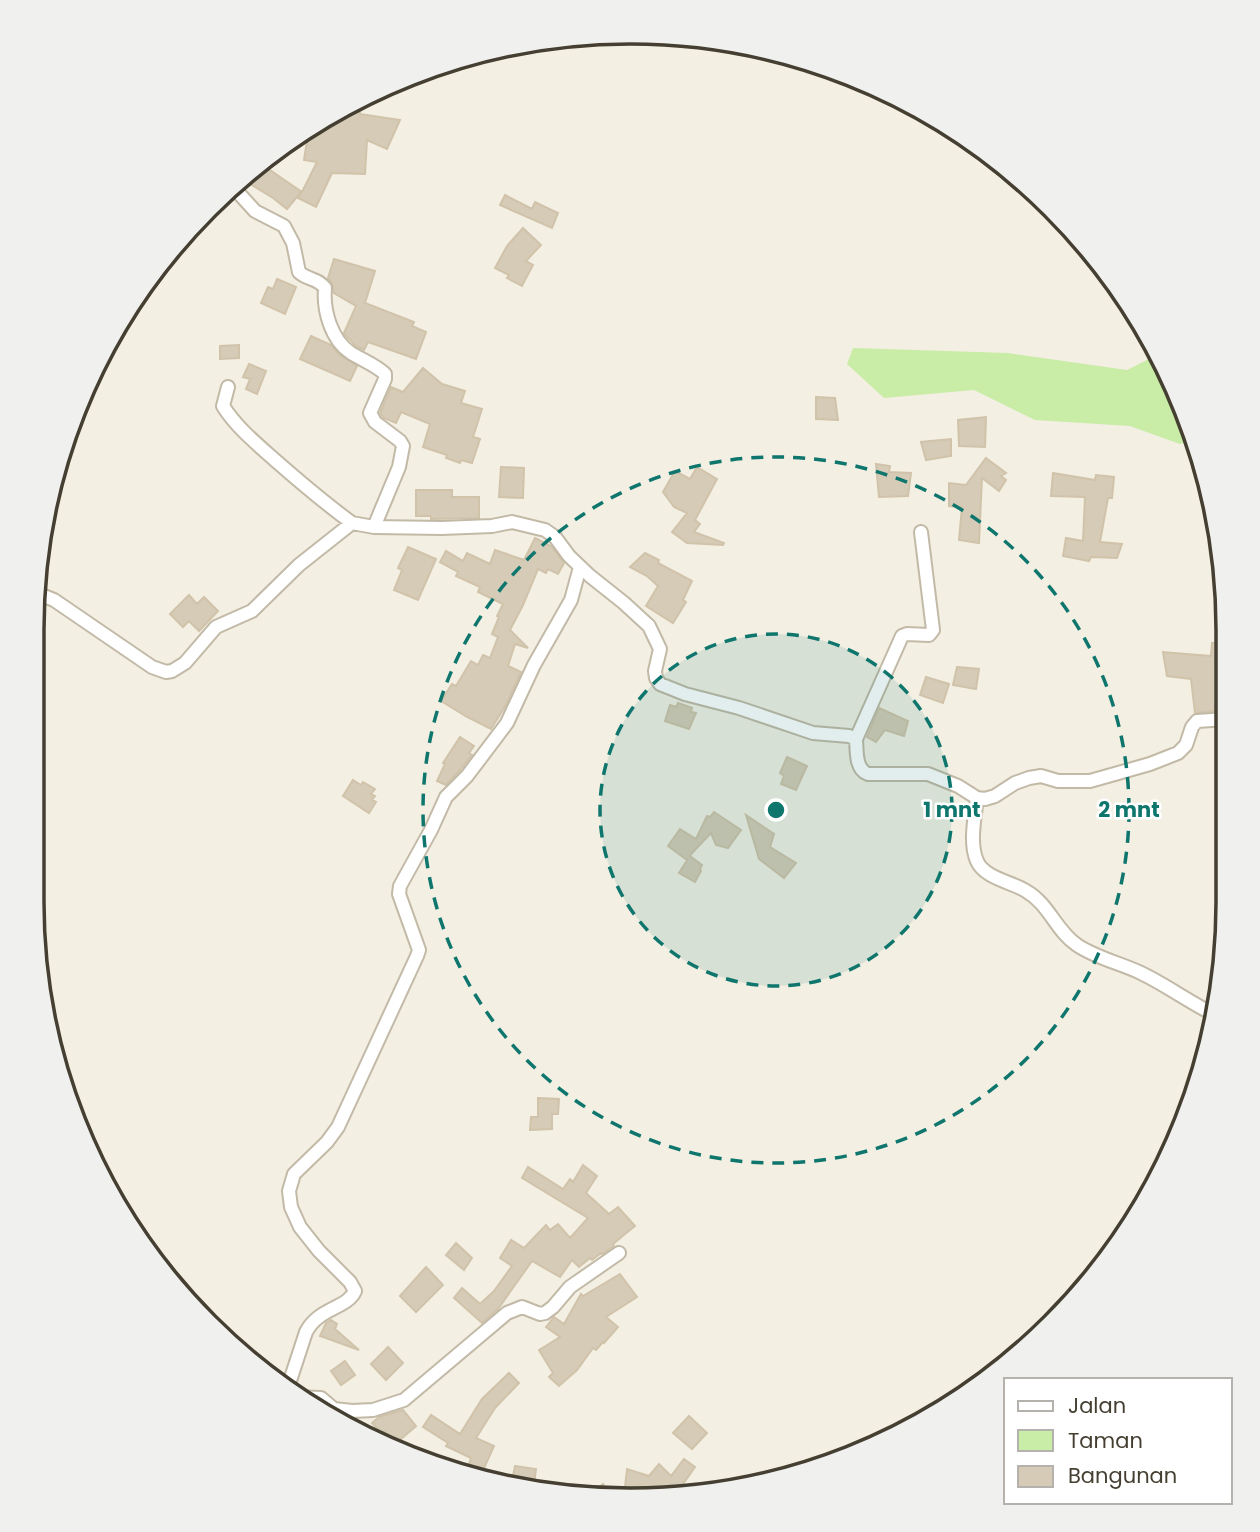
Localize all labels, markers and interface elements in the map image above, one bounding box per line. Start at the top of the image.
text: 1 mnt [923,795,981,824]
text: 2 mnt [1098,795,1160,824]
centre of rings [764,798,788,822]
legend [1004,1378,1232,1504]
text: Jalan [1068,1391,1126,1420]
text: Taman [1068,1426,1143,1455]
text: Bangunan [1068,1461,1177,1490]

